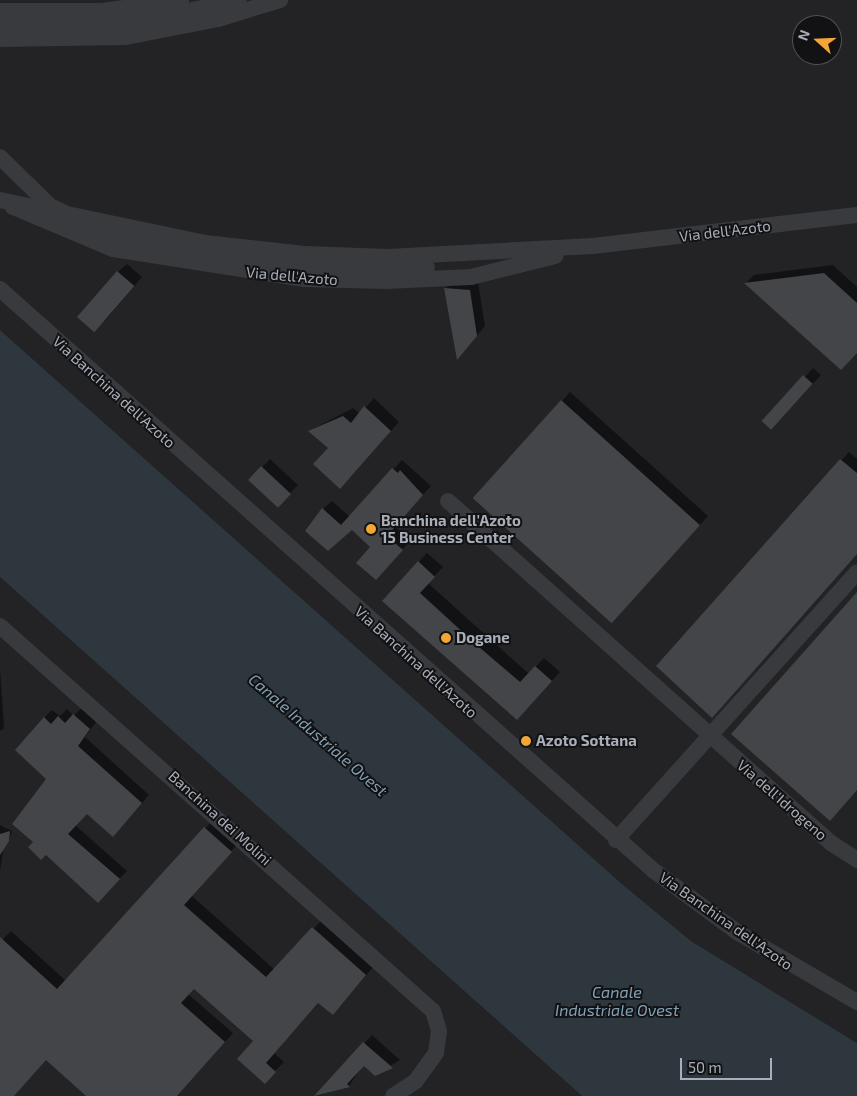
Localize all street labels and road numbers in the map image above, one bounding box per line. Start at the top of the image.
street label: Via dell'Azoto [678,216,772,246]
street label: Via dell'Azoto [245,263,339,289]
street label: Via Banchina dell'Azoto [49,332,179,452]
street label: Via Banchina dell'Azoto [351,602,481,722]
street label: Via dell'Idrogeno [733,756,831,844]
street label: Banchina dei Molini [165,767,275,869]
street label: Via Banchina dell'Azoto [656,868,796,974]

